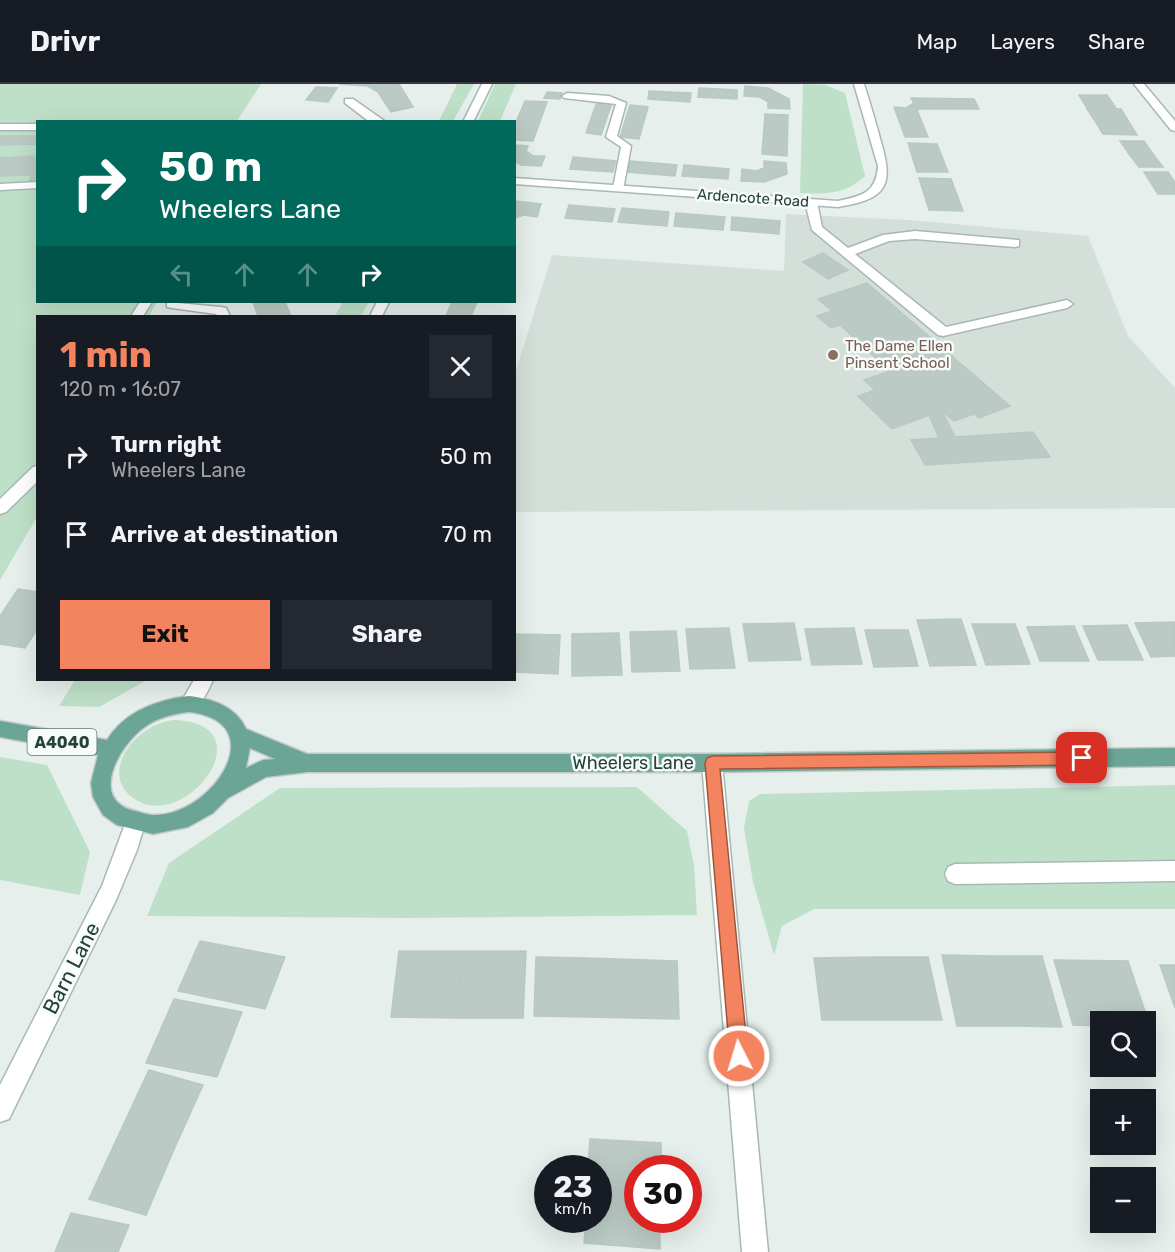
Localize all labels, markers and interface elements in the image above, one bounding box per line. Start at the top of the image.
text: Drivr [30,25,100,58]
text: Map [916,29,957,54]
text: Layers [990,29,1055,54]
text: Share [1088,29,1145,54]
text: 50 m [159,142,262,192]
icon: right [60,144,138,222]
street label: Ardencote Road [696,185,810,211]
text: Wheelers Lane [159,193,341,225]
icon: left [165,258,198,291]
icon: ahead [228,258,261,291]
icon: ahead [291,258,324,291]
icon: right [354,258,387,291]
text: 1 min [60,333,152,376]
button: close [429,335,492,398]
place label: The Dame Ellen Pinsent School [845,337,953,372]
marker: The Dame Ellen Pinsent School [826,348,840,362]
text: 120 m · 16:07 [60,377,181,401]
text: Turn right [111,431,221,458]
icon: right [60,440,93,473]
text: 50 m [440,443,492,470]
text: Wheelers Lane [111,458,246,482]
icon: arrive [60,518,93,551]
text: Arrive at destination [111,521,338,548]
text: 70 m [442,521,492,548]
button: Exit [60,600,270,669]
button: Share [282,600,492,669]
road number: A4040 [28,729,97,755]
pin [1056,732,1107,783]
icon: arrive [1065,741,1098,774]
street label: Wheelers Lane [572,752,694,774]
street label: Barn Lane [37,918,105,1018]
map controls [1090,1011,1156,1233]
button: search [1090,1011,1156,1077]
position arrow [707,1024,771,1088]
button: + [1090,1089,1156,1155]
speed limit sign: 30 [624,1155,702,1233]
button: − [1090,1167,1156,1233]
text: 23 [553,1169,593,1205]
text: km/h [554,1200,592,1218]

